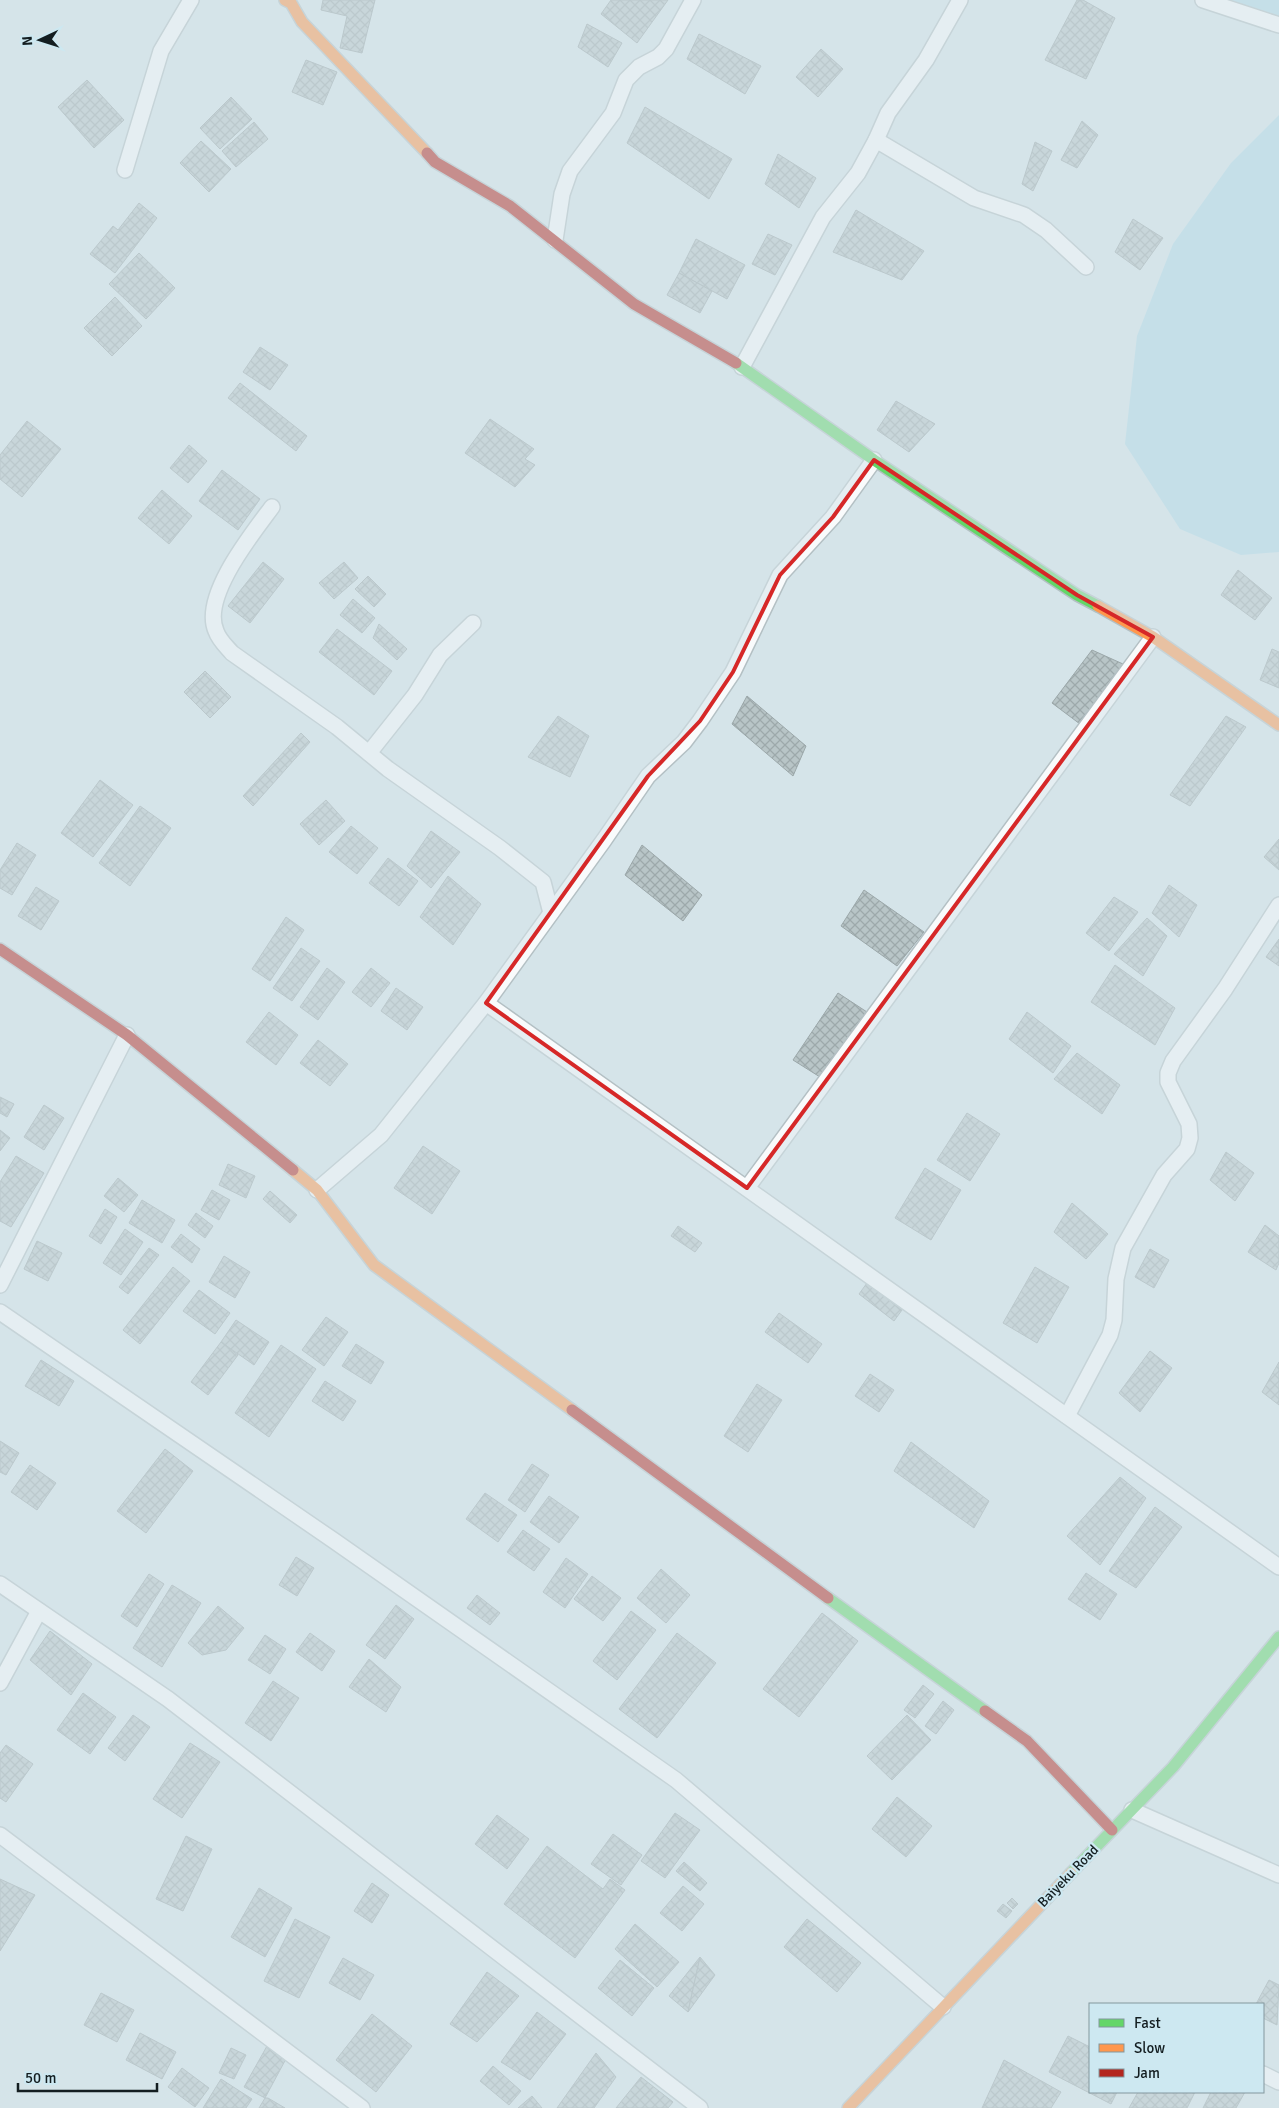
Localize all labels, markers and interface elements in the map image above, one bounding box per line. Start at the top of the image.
north arrow [15,15,65,65]
text: N [19,35,36,46]
street label: Baiyeku Road [1034,1841,1102,1911]
legend [1089,2003,1264,2093]
text: Fast [1134,2014,1161,2032]
text: Slow [1134,2039,1165,2057]
scale bar [18,2060,156,2092]
text: Jam [1134,2064,1160,2082]
text: 50 m [25,2069,56,2087]

